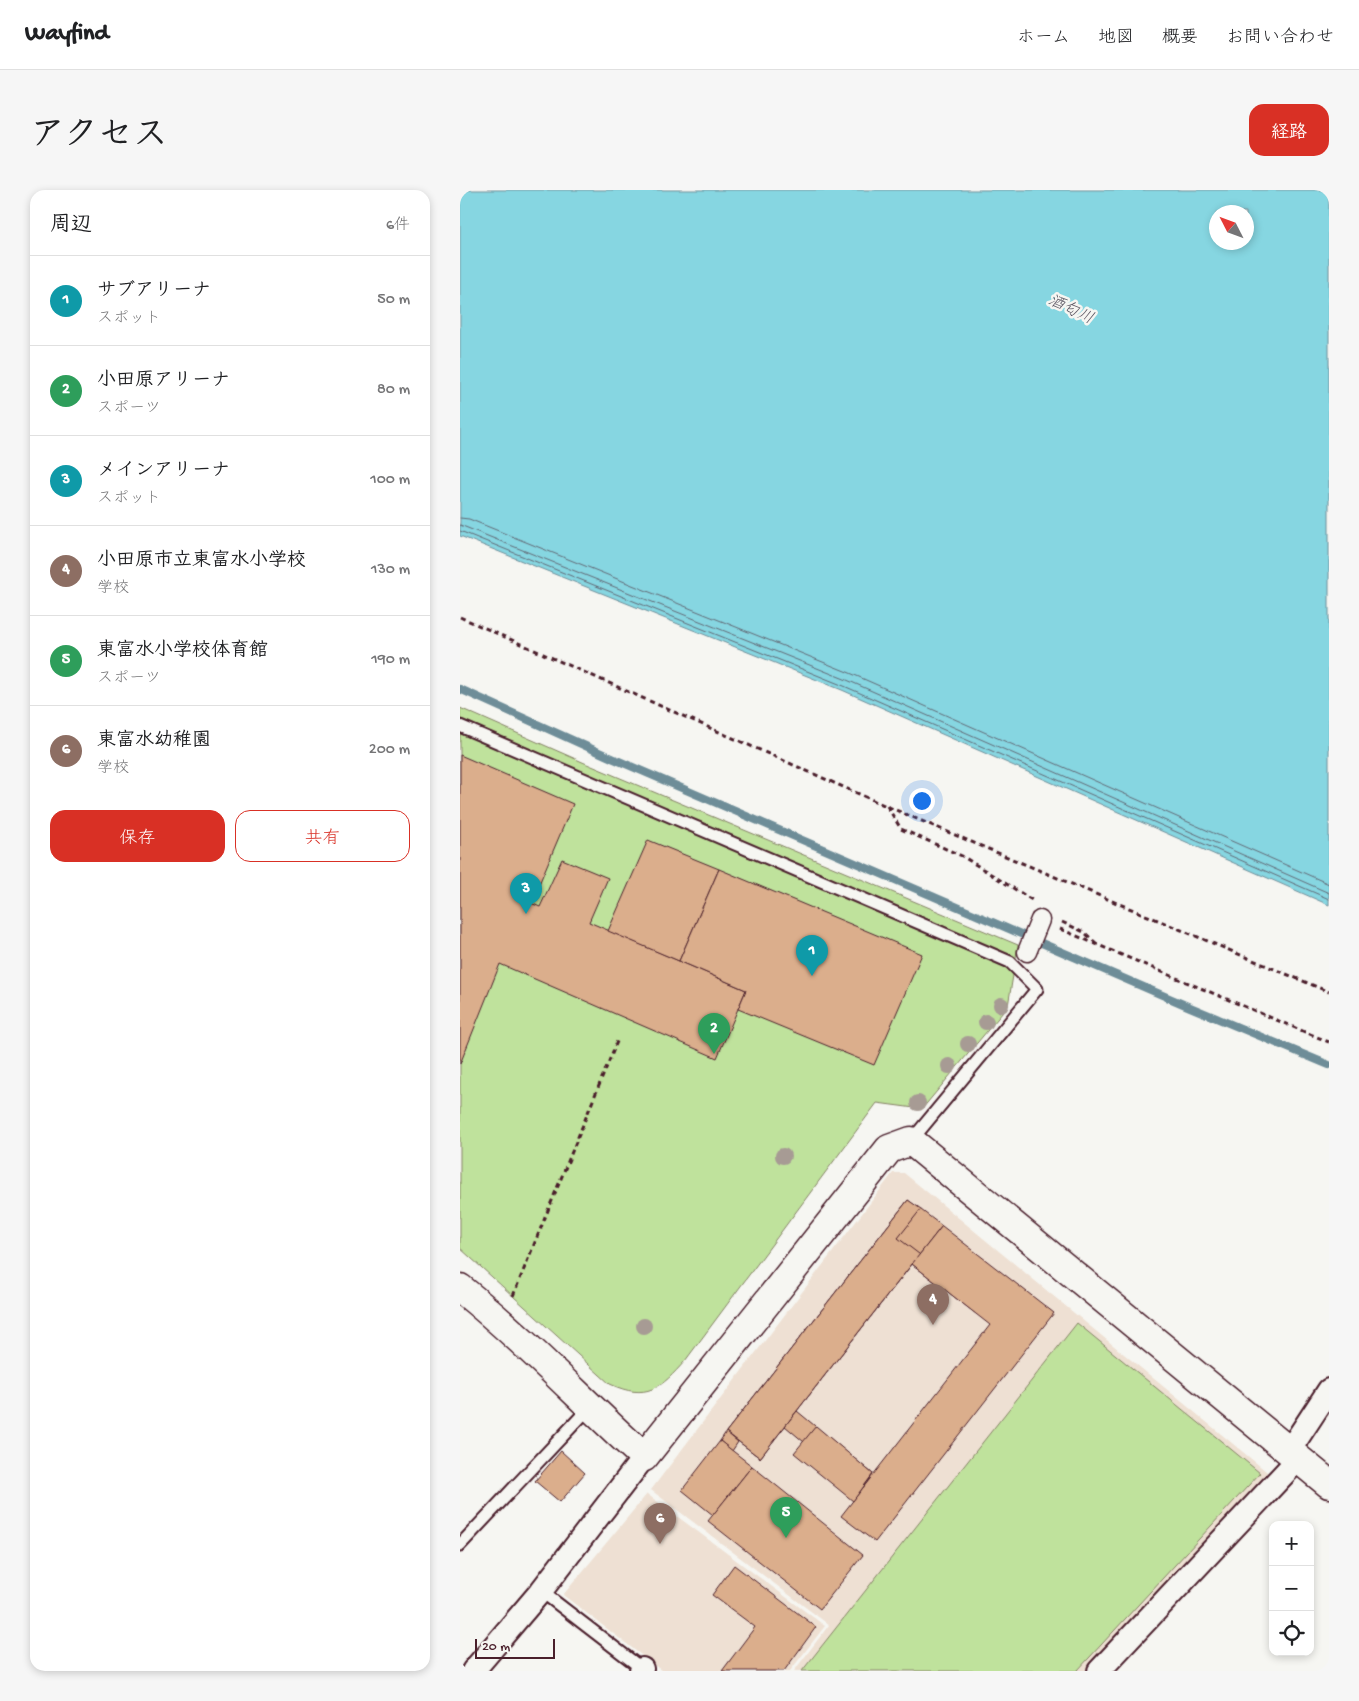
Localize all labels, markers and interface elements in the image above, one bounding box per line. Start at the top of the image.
text: Wayfind [25,20,109,49]
text: ホーム [1017,28,1070,49]
text: 地図 [1098,28,1134,49]
text: 概要 [1162,28,1198,49]
text: お問い合わせ [1226,28,1334,49]
button: 経路 [1249,104,1329,156]
text: アクセス [30,117,168,158]
north arrow [1209,205,1254,250]
text: 周辺 [50,214,92,239]
text: 6件 [386,217,410,236]
text: サブアリーナ [97,280,211,303]
text: 1 [63,291,69,310]
text: 50 m [377,291,410,310]
water label: 酒匂川 [1044,291,1096,330]
text: スポット [97,310,161,329]
text: 小田原アリーナ [97,370,230,393]
text: 2 [62,381,70,400]
text: 80 m [377,381,410,400]
text: スポーツ [97,400,161,419]
text: メインアリーナ [97,460,230,483]
text: 3 [62,471,70,490]
text: 100 m [370,471,410,490]
text: スポット [97,490,161,509]
text: 小田原市立東富水小学校 [97,550,306,573]
text: 4 [62,561,70,580]
text: 130 m [371,561,410,580]
text: 学校 [97,580,129,599]
text: 東富水小学校体育館 [97,640,268,663]
text: 5 [62,651,70,670]
text: 190 m [371,651,410,670]
text: スポーツ [97,670,161,689]
text: 東富水幼稚園 [97,730,211,753]
text: 6 [62,741,70,760]
text: 200 m [369,741,410,760]
text: 学校 [97,760,129,779]
your location [909,788,935,814]
button: 保存 [50,810,225,862]
button: 共有 [235,810,410,862]
pin: 3 [510,873,542,914]
pin: 1 [796,935,828,976]
pin: 2 [698,1013,730,1054]
pin: 4 [917,1284,949,1325]
pin: 5 [770,1497,802,1538]
pin: 6 [644,1503,676,1544]
map controls [1269,1521,1314,1656]
button: + [1269,1521,1314,1566]
button: − [1269,1566,1314,1611]
button: locate [1269,1611,1314,1656]
scale bar [475,1636,555,1659]
text: 20 m [482,1639,510,1656]

